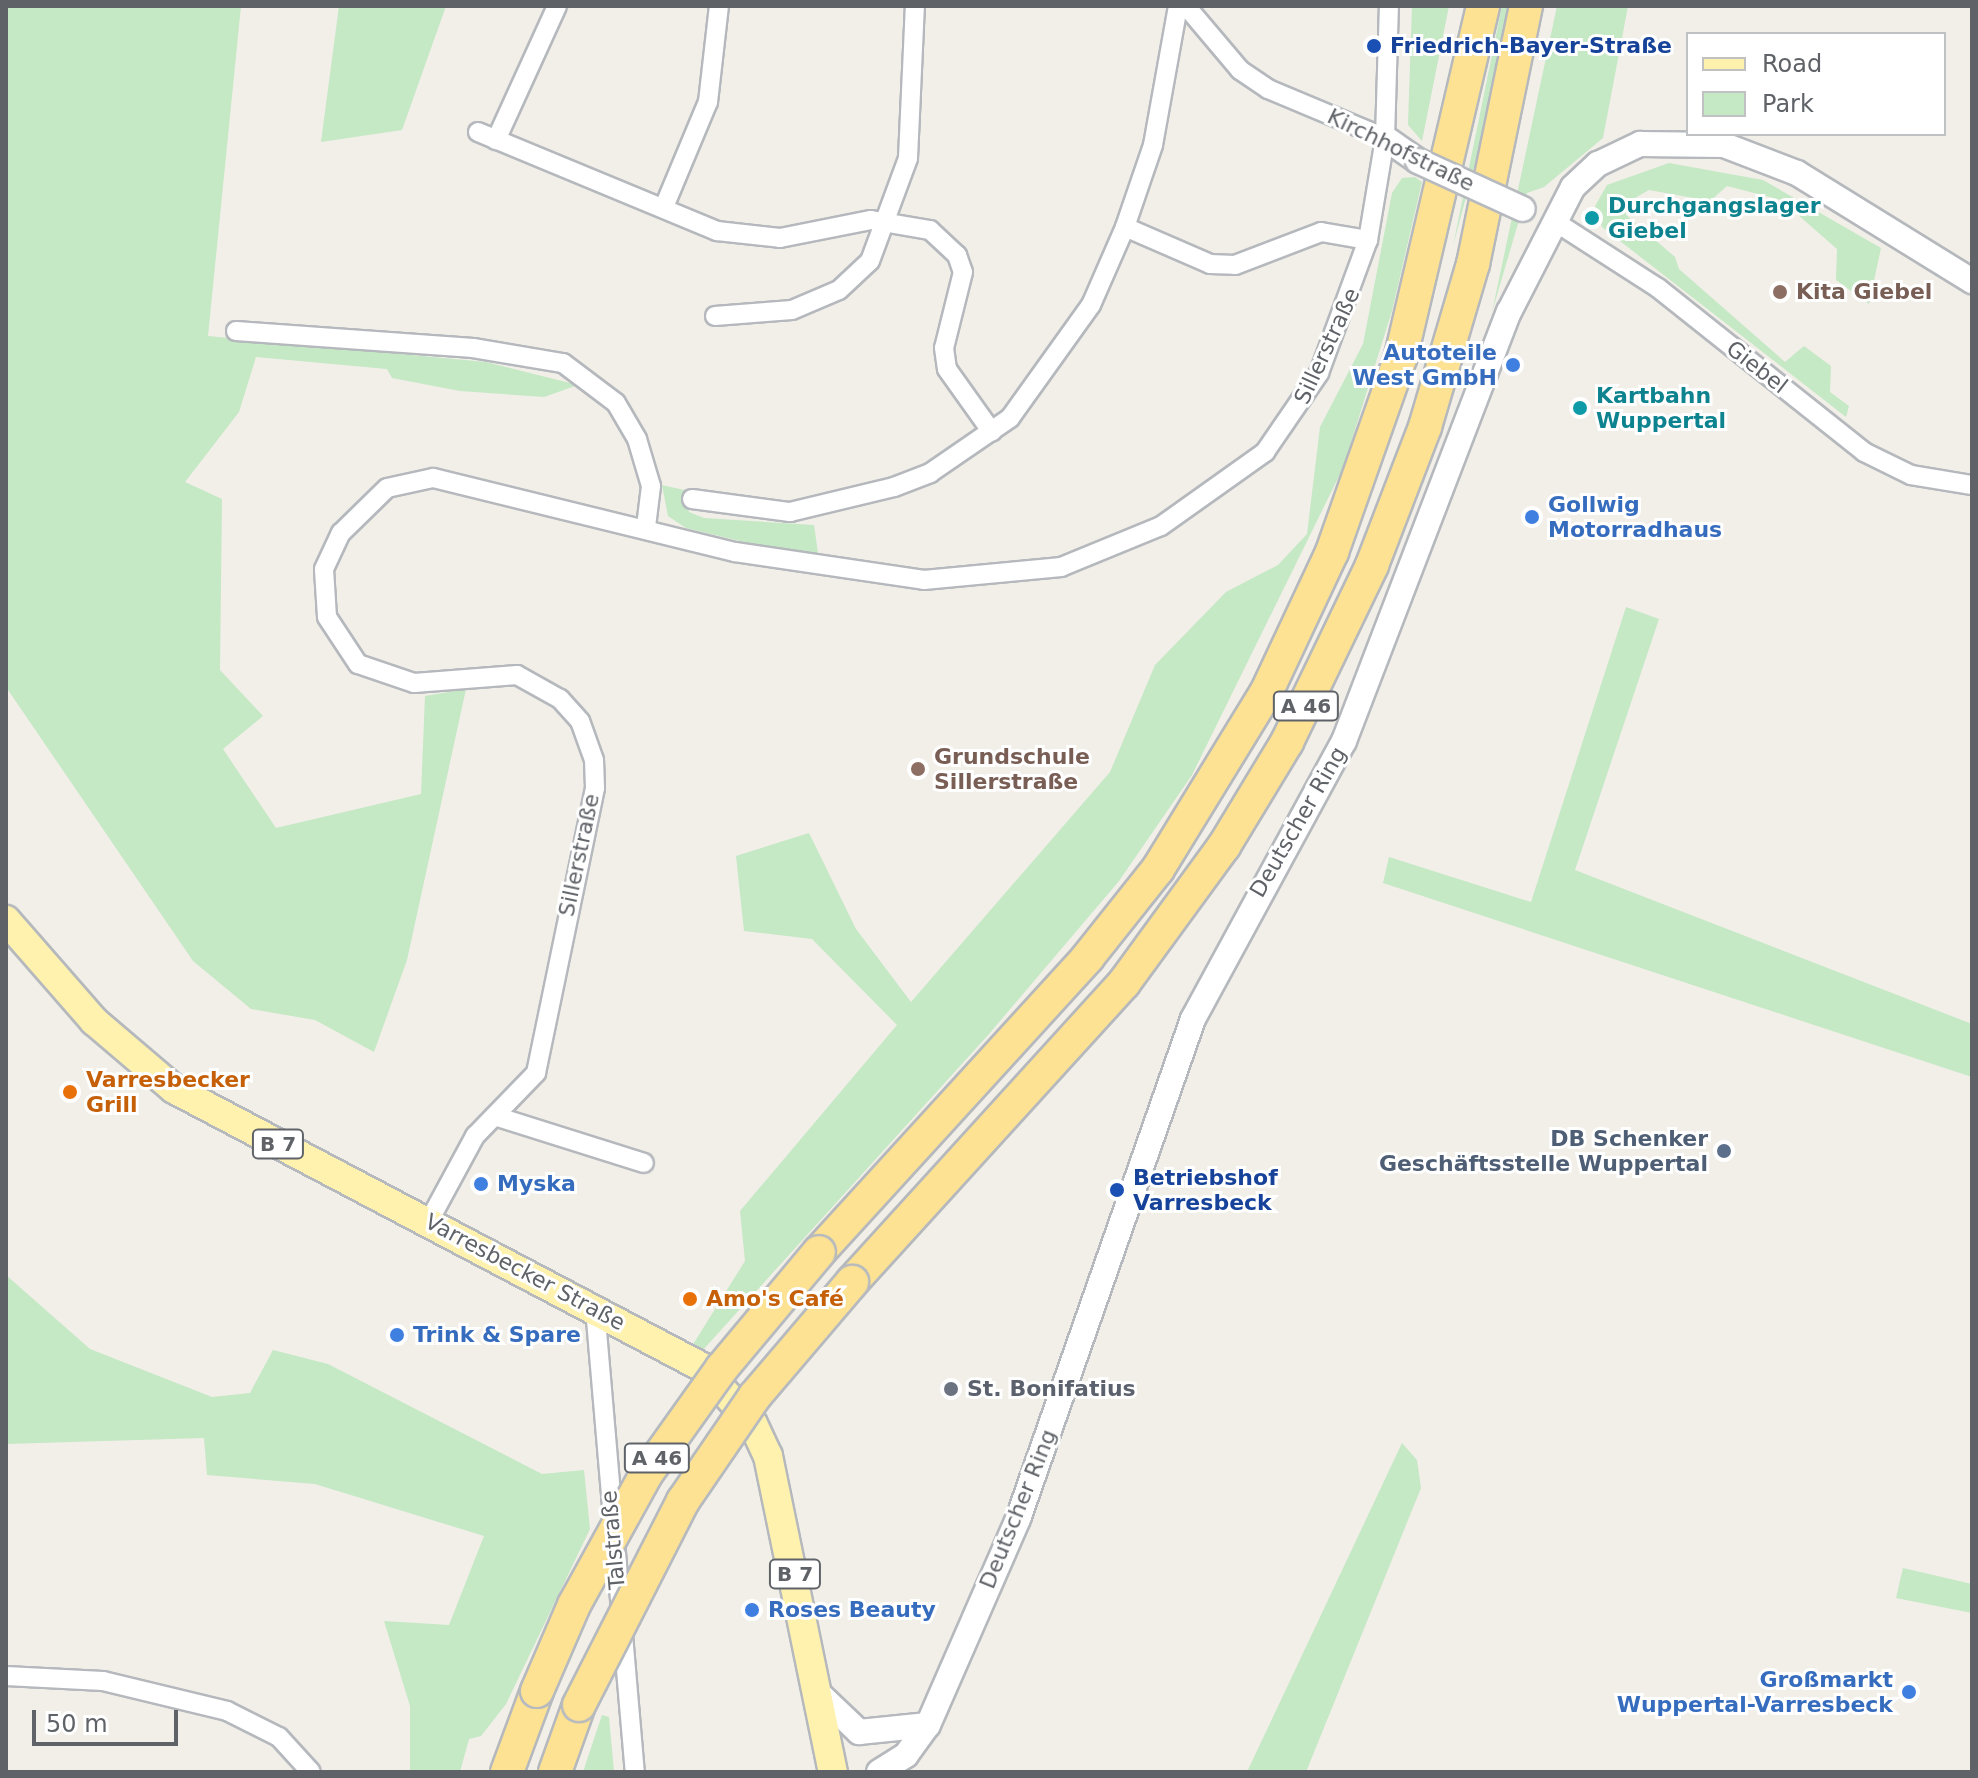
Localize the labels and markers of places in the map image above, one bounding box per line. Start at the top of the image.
place label: Friedrich-Bayer-Straße [1390,33,1672,59]
marker: Friedrich-Bayer-Straße [1365,37,1383,55]
place label: Durchgangslager Giebel [1608,192,1820,244]
marker: Durchgangslager Giebel [1583,209,1601,227]
place label: Kita Giebel [1796,279,1932,305]
marker: Kita Giebel [1771,283,1789,301]
place label: Autoteile West GmbH [1352,339,1497,390]
marker: Autoteile West GmbH [1504,356,1522,374]
place label: Kartbahn Wuppertal [1596,382,1726,434]
marker: Kartbahn Wuppertal [1571,399,1589,417]
place label: Gollwig Motorradhaus [1548,491,1722,542]
marker: Gollwig Motorradhaus [1523,508,1541,526]
place label: Grundschule Sillerstraße [934,743,1090,794]
marker: Grundschule Sillerstraße [909,760,927,778]
place label: Varresbecker Grill [86,1066,250,1118]
marker: Varresbecker Grill [61,1083,79,1101]
place label: DB Schenker Geschäftsstelle Wuppertal [1379,1125,1708,1176]
marker: DB Schenker Geschäftsstelle Wuppertal [1715,1142,1733,1160]
place label: Betriebshof Varresbeck [1133,1164,1278,1216]
place label: Myska [497,1171,576,1197]
marker: Myska [472,1175,490,1193]
marker: Betriebshof Varresbeck [1108,1181,1126,1199]
place label: Amo's Café [706,1286,844,1312]
marker: Amo's Café [681,1290,699,1308]
place label: Trink & Spare [413,1322,581,1348]
marker: Trink & Spare [388,1326,406,1344]
place label: St. Bonifatius [967,1376,1136,1402]
marker: St. Bonifatius [942,1380,960,1398]
place label: Roses Beauty [768,1597,936,1623]
marker: Roses Beauty [743,1601,761,1619]
place label: Großmarkt Wuppertal-Varresbeck [1617,1666,1893,1718]
marker: Großmarkt Wuppertal-Varresbeck [1900,1683,1918,1701]

